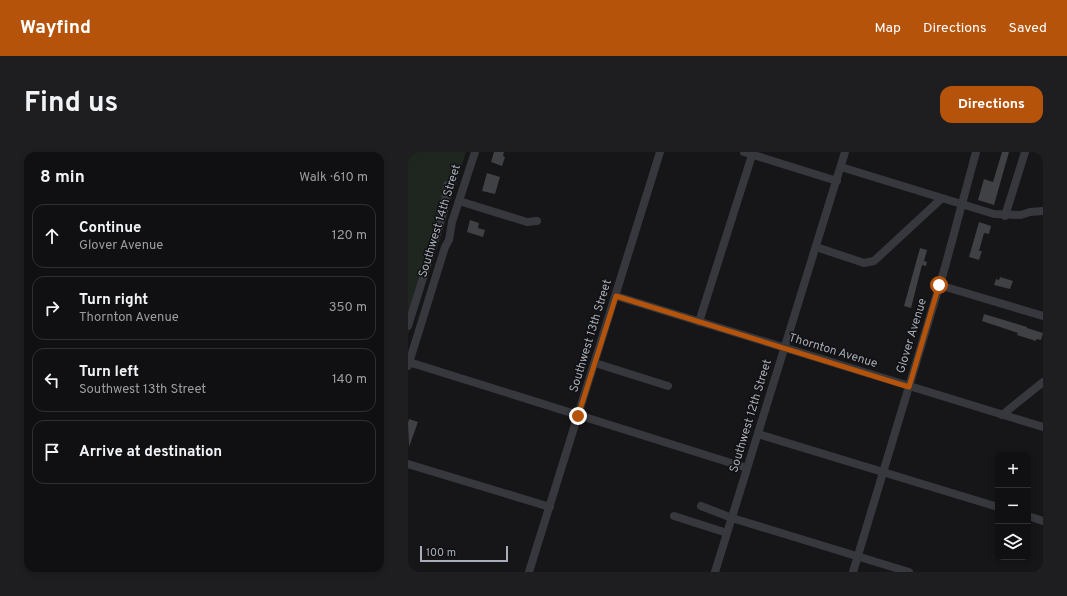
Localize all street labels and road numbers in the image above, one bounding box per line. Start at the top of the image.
street label: Southwest 14th Street [415,162,465,280]
street label: Southwest 13th Street [566,278,616,394]
street label: Glover Avenue [893,296,931,376]
street label: Thornton Avenue [787,330,879,372]
street label: Southwest 12th Street [726,357,776,475]

